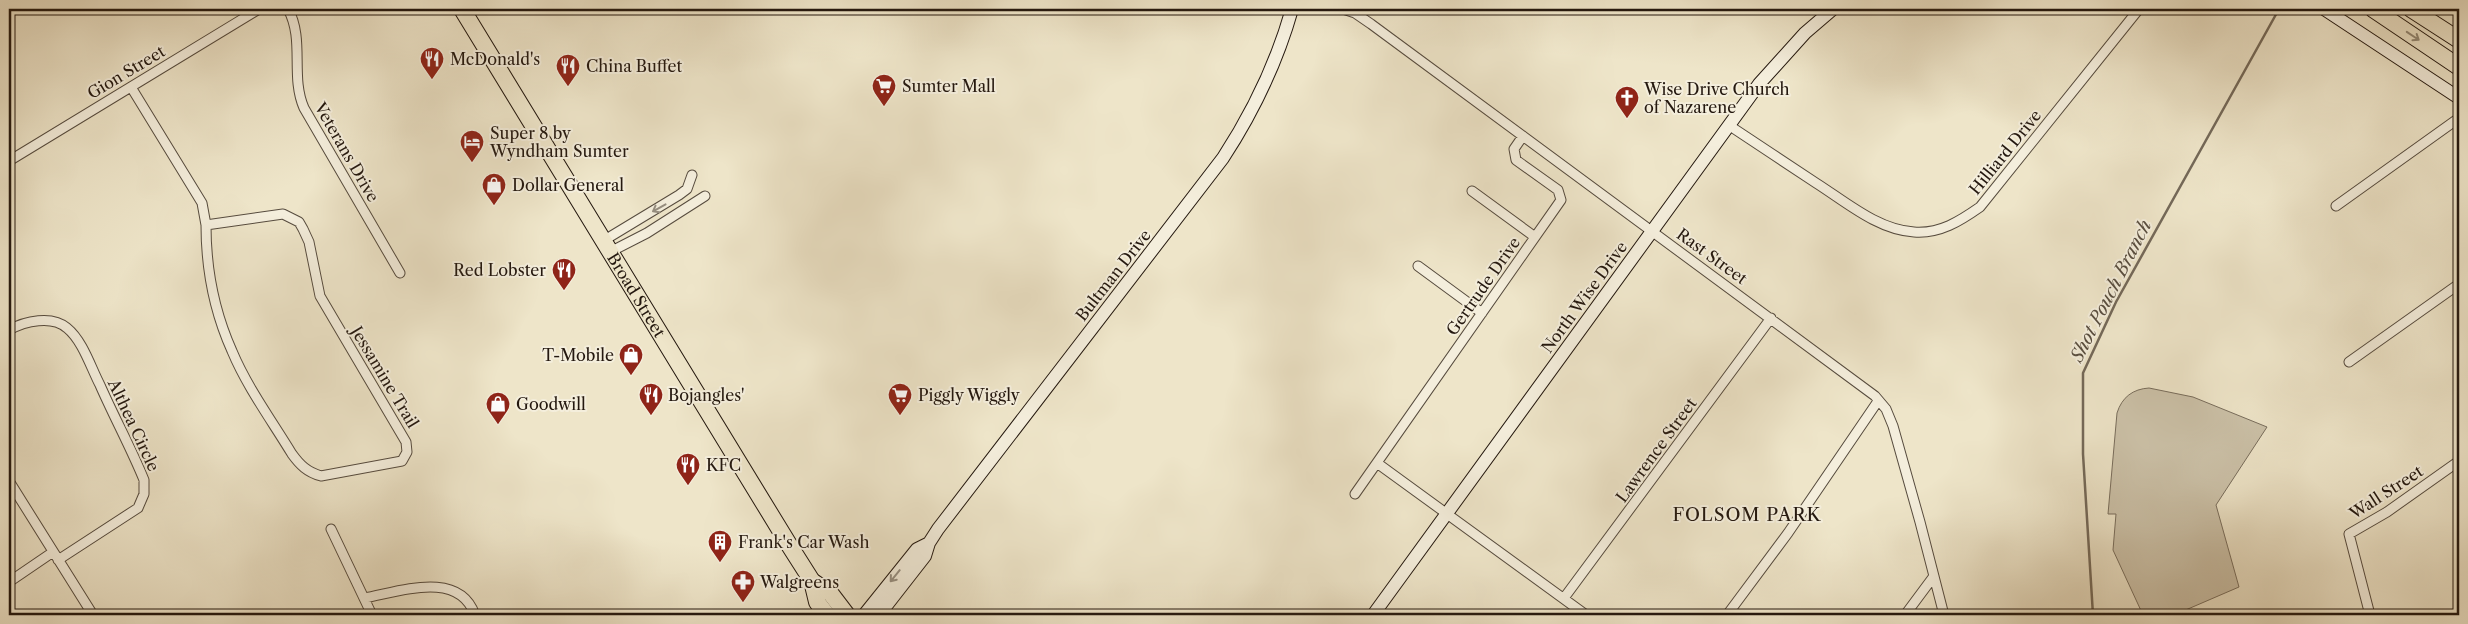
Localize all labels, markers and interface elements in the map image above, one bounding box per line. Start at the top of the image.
one-way arrow [2406,31,2420,41]
street label: Gion Street [83,41,169,103]
restaurant icon: McDonald's [419,46,445,80]
place label: McDonald's [450,49,540,69]
restaurant icon: China Buffet [555,53,581,87]
place label: China Buffet [586,56,683,76]
supermarket icon: Sumter Mall [871,73,897,107]
place label: Sumter Mall [902,76,996,96]
place label: Wise Drive Church of Nazarene [1643,79,1790,117]
church icon: Wise Drive Church of Nazarene [1614,85,1640,119]
street label: Veterans Drive [310,98,384,205]
street label: Hilliard Drive [1965,105,2045,199]
place label: Super 8 by Wyndham Sumter [489,123,629,161]
hotel icon: Super 8 by Wyndham Sumter [459,129,485,163]
shop icon: Dollar General [481,172,507,206]
place label: Dollar General [512,175,624,195]
one-way arrow [651,203,666,213]
water label: Shot Pouch Branch [2065,216,2156,366]
street label: Rast Street [1673,224,1751,288]
street label: Bultman Drive [1071,225,1155,325]
street label: Gertrude Drive [1442,233,1524,339]
street label: North Wise Drive [1537,237,1631,357]
street label: Broad Street [603,249,670,341]
restaurant icon: Red Lobster [551,257,577,291]
place label: Red Lobster [453,260,546,280]
street label: Jessamine Trail [345,320,423,432]
shop icon: T-Mobile [618,342,644,376]
place label: T-Mobile [542,345,614,365]
street label: Althea Circle [103,375,164,474]
restaurant icon: Bojangles' [638,382,664,416]
supermarket icon: Piggly Wiggly [887,382,913,416]
place label: Bojangles' [668,385,745,405]
place label: Piggly Wiggly [918,385,1021,405]
shop icon: Goodwill [485,391,511,425]
place label: Goodwill [516,394,586,414]
street label: Lawrence Street [1611,394,1701,506]
restaurant icon: KFC [675,452,701,486]
place label: KFC [706,455,741,475]
street label: Wall Street [2345,461,2427,524]
district label: FOLSOM PARK [1672,504,1822,526]
building icon: Frank's Car Wash [707,529,733,563]
place label: Frank's Car Wash [738,532,870,552]
pharmacy icon: Walgreens [730,569,756,603]
one-way arrow [889,570,900,583]
place label: Walgreens [759,572,839,592]

